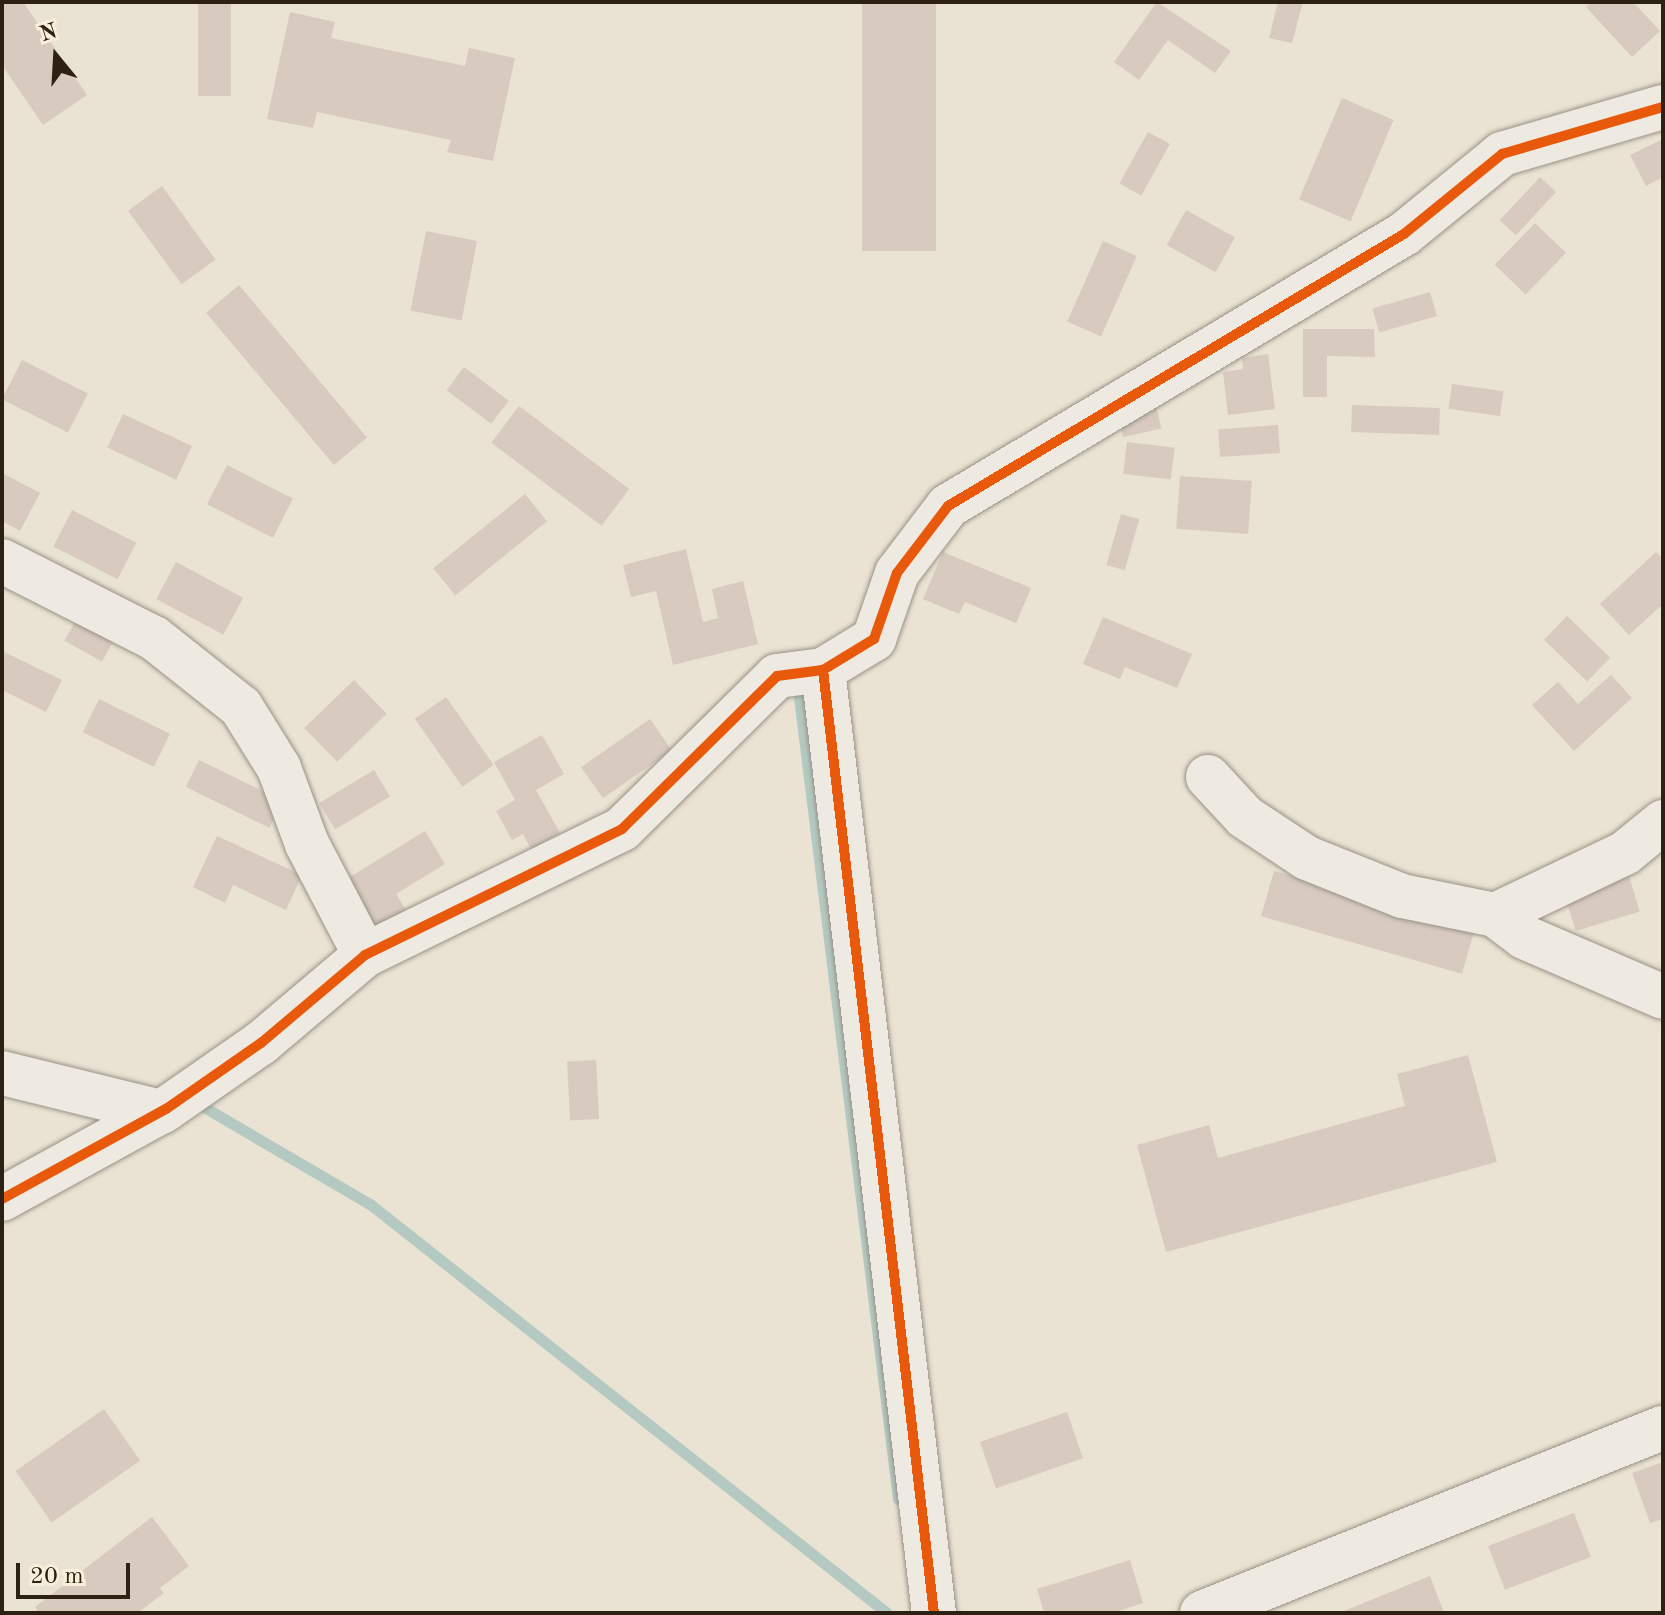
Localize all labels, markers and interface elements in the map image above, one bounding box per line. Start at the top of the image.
north arrow [16,16,96,96]
text: N [37,20,60,46]
scale bar [20,1547,134,1597]
text: 20 m [30,1565,84,1589]

